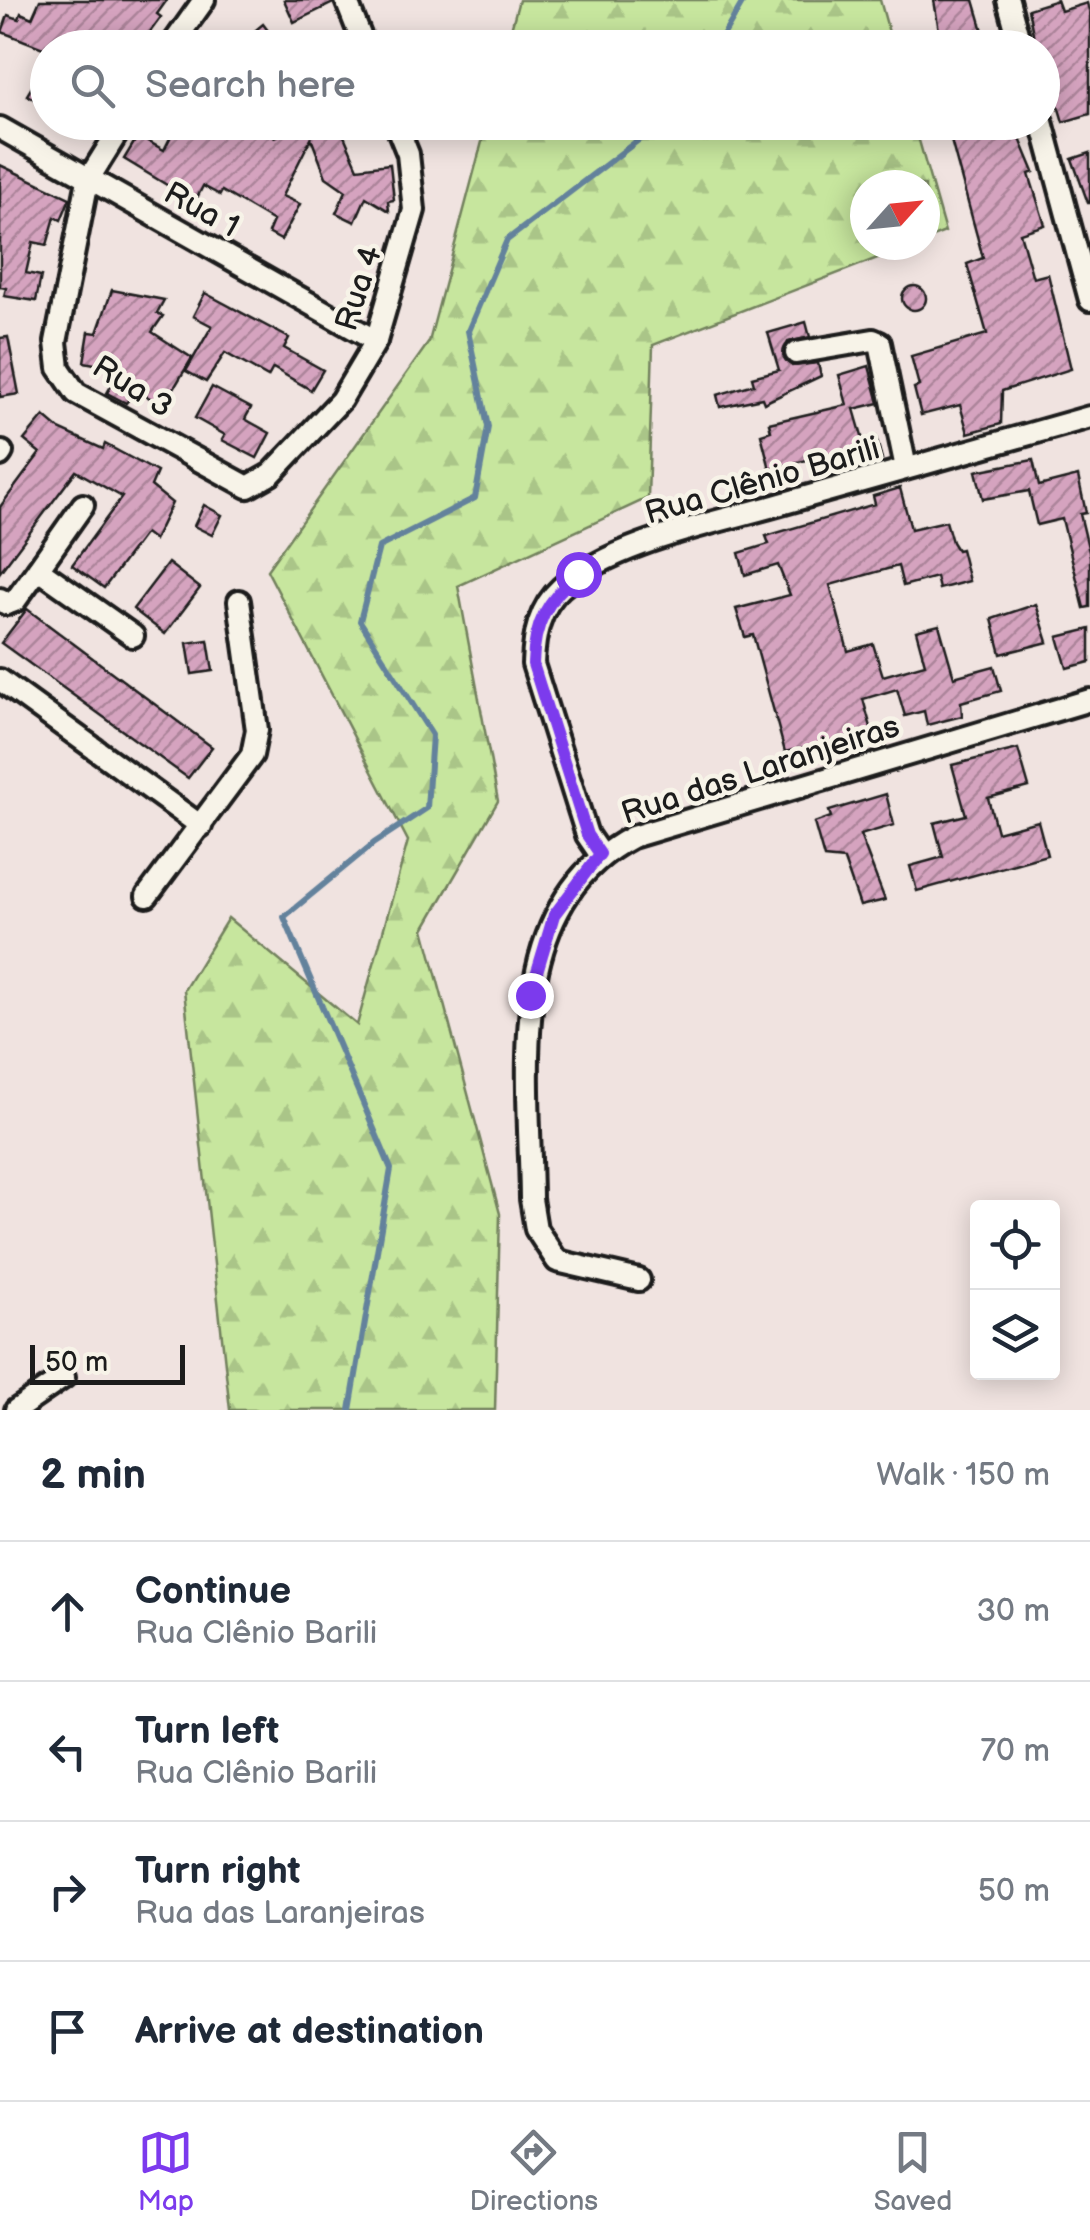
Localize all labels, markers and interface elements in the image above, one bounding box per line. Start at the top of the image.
search box [30,30,1060,140]
icon: search [65,58,120,113]
text: Search here [145,63,356,108]
north arrow [850,170,940,260]
street label: Rua 1 [157,174,246,247]
street label: Rua 4 [327,241,392,336]
street label: Rua 3 [85,348,179,427]
street label: Rua Clênio Barili [641,429,884,534]
route start [556,552,602,598]
street label: Rua das Laranjeiras [617,707,904,834]
route end [508,973,554,1019]
map controls [970,1200,1060,1380]
button: locate [970,1200,1060,1290]
button: layers [970,1290,1060,1380]
scale bar [30,1340,185,1384]
text: 50 m [45,1346,108,1379]
text: 2 min [40,1450,146,1501]
text: Walk · 150 m [876,1456,1050,1495]
text: Continue [135,1569,291,1614]
icon: ahead [40,1584,95,1639]
text: 30 m [976,1592,1050,1631]
text: Rua Clênio Barili [135,1614,377,1653]
text: Turn left [135,1709,279,1754]
icon: left [40,1724,95,1779]
text: 70 m [980,1732,1050,1771]
text: Rua Clênio Barili [135,1754,377,1793]
text: Turn right [135,1849,300,1894]
icon: right [40,1864,95,1919]
text: 50 m [978,1872,1050,1911]
text: Rua das Laranjeiras [135,1894,425,1933]
icon: arrive [40,2004,95,2059]
text: Arrive at destination [135,2009,484,2054]
tab: Map [138,2125,194,2218]
tab: Directions [469,2125,598,2218]
tab: Saved [874,2125,952,2218]

